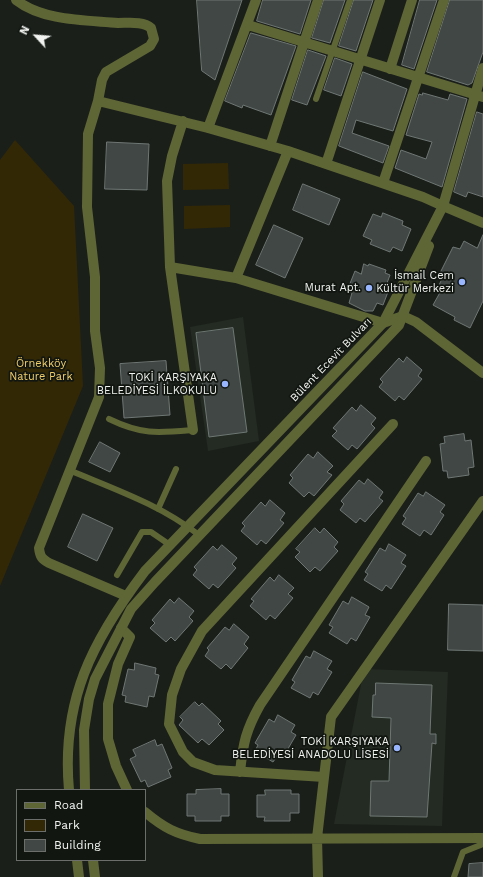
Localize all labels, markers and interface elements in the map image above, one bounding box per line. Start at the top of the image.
north arrow [16,16,56,56]
text: N [17,24,32,37]
place label: İsmail Cem Kültür Merkezi [376,269,454,295]
marker: İsmail Cem Kültür Merkezi [457,277,467,287]
place label: Murat Apt. [305,281,361,295]
marker: Murat Apt. [364,283,374,293]
street label: Bülent Ecevit Bulvarı [288,315,374,405]
park label: Örnekköy Nature Park [9,357,73,383]
place label: TOKİ KARŞIYAKA BELEDİYESİ İLKOKULU [97,371,217,397]
marker: TOKİ KARŞIYAKA BELEDİYESİ İLKOKULU [220,379,230,389]
place label: TOKİ KARŞIYAKA BELEDİYESİ ANADOLU LİSESİ [232,735,389,761]
marker: TOKİ KARŞIYAKA BELEDİYESİ ANADOLU LİSESİ [392,743,402,753]
legend [16,789,146,861]
text: Road [54,798,83,812]
text: Park [54,818,80,832]
text: Building [54,838,101,852]

